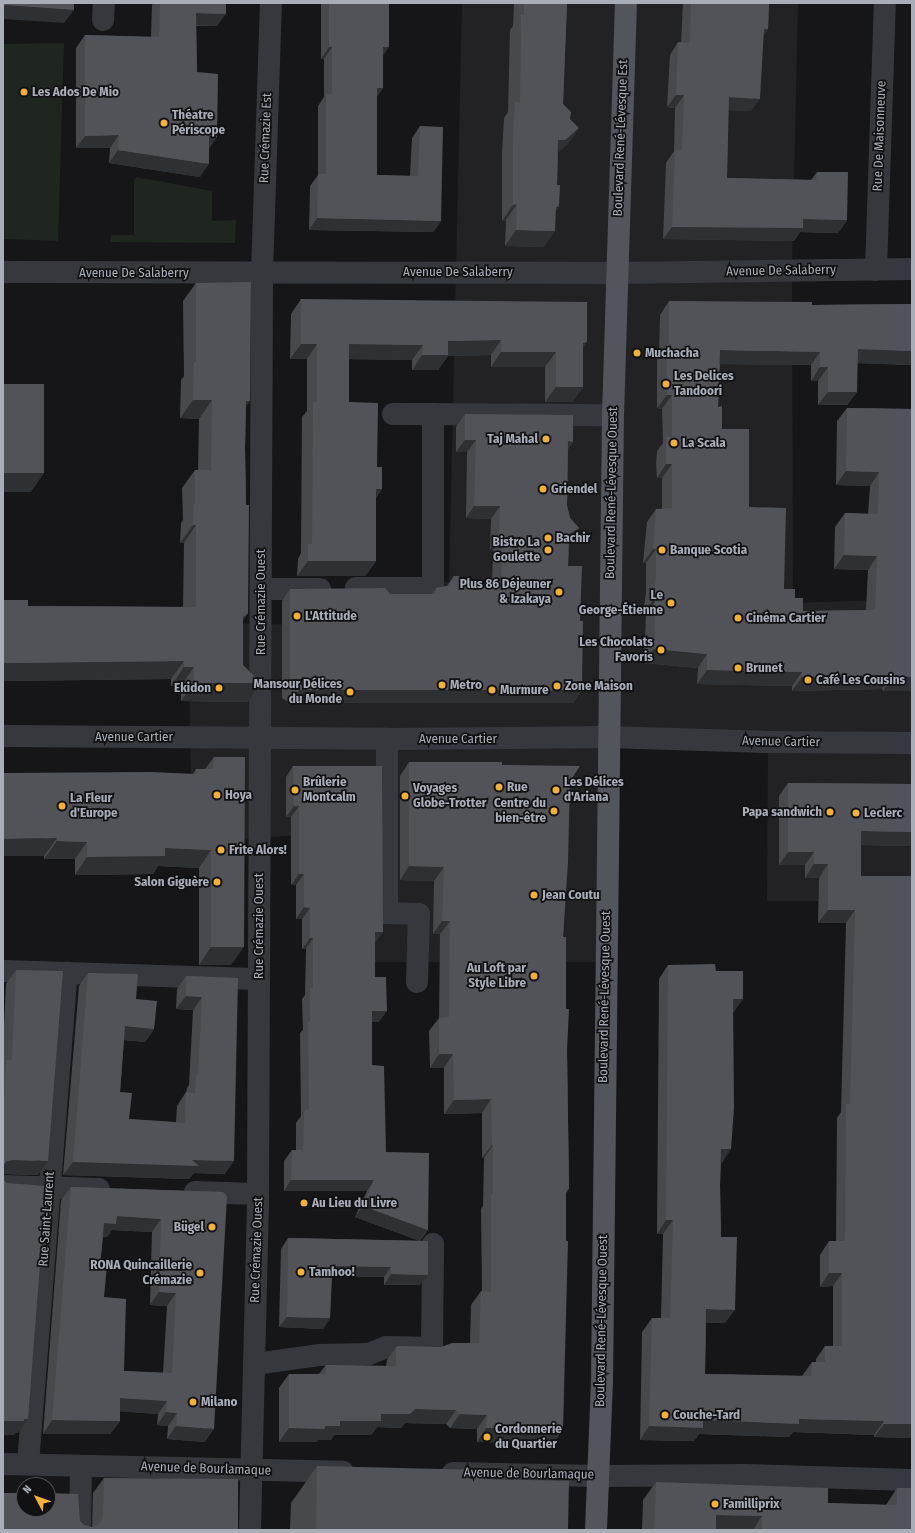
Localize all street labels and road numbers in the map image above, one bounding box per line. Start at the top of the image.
street label: Boulevard René-Lévesque Est [610,59,632,217]
street label: Rue De Maisonneuve [870,80,890,192]
street label: Rue Crémazie Est [257,93,275,183]
street label: Avenue De Salaberry [726,262,836,280]
street label: Avenue De Salaberry [403,264,513,280]
street label: Avenue De Salaberry [79,265,189,281]
street label: Boulevard René-Lévesque Ouest [603,407,621,579]
street label: Rue Crémazie Ouest [253,549,269,655]
street label: Avenue Cartier [95,729,173,745]
street label: Avenue Cartier [419,731,497,747]
street label: Avenue Cartier [742,734,820,750]
street label: Rue Crémazie Ouest [251,873,267,979]
street label: Boulevard René-Lévesque Ouest [596,911,614,1083]
street label: Rue Saint-Laurent [36,1171,58,1267]
street label: Rue Crémazie Ouest [247,1197,267,1303]
street label: Boulevard René-Lévesque Ouest [593,1235,611,1407]
street label: Avenue de Bourlamaque [141,1459,271,1479]
street label: Avenue de Bourlamaque [464,1465,594,1483]

